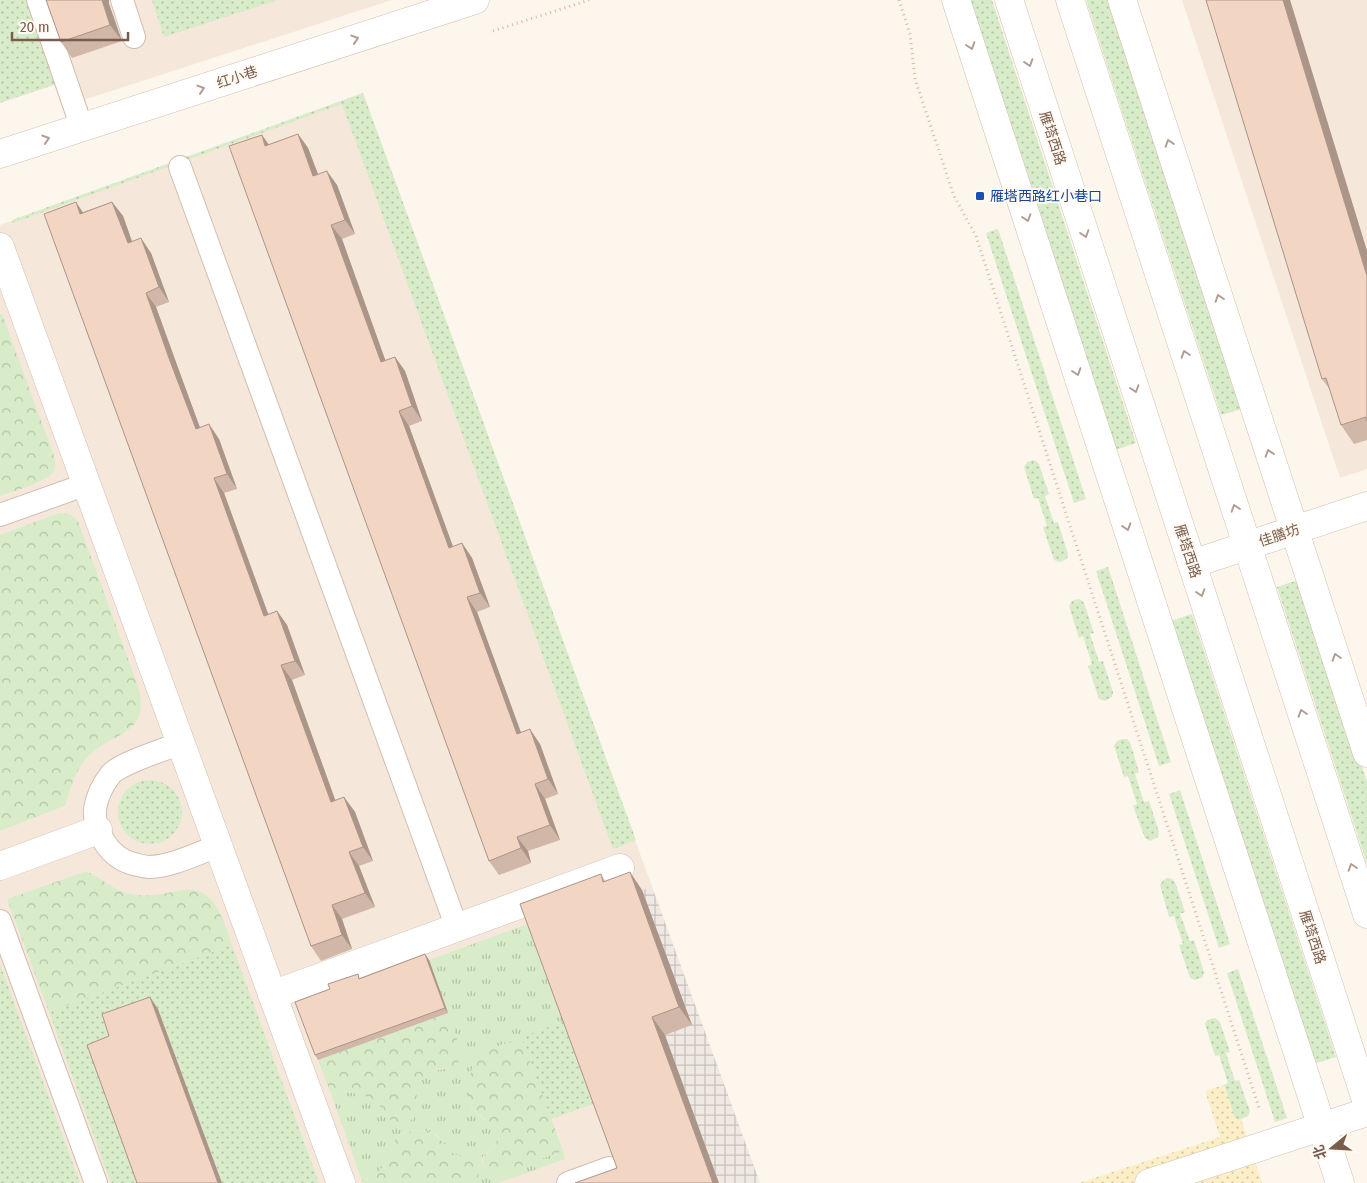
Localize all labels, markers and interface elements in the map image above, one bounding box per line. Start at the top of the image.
scale bar [12,10,129,42]
text: 20 m [20,18,50,36]
one-way arrow [351,34,359,44]
one-way arrow [965,42,975,50]
one-way arrow [1023,58,1033,67]
street label: 红小巷 [215,63,260,92]
one-way arrow [196,85,205,95]
street label: 雁塔西路 [1036,109,1069,167]
one-way arrow [42,135,50,145]
one-way arrow [1165,140,1175,148]
place label: 雁塔西路红小巷口 [990,188,1102,205]
marker: 雁塔西路红小巷口 [974,190,986,202]
one-way arrow [1021,213,1031,221]
one-way arrow [1079,230,1089,238]
one-way arrow [1215,294,1225,303]
one-way arrow [1181,350,1191,358]
one-way arrow [1071,367,1081,376]
one-way arrow [1129,384,1139,392]
one-way arrow [1265,449,1275,457]
one-way arrow [1231,504,1241,513]
street label: 佳膳坊 [1257,521,1302,550]
one-way arrow [1121,522,1131,530]
street label: 雁塔西路 [1171,522,1204,580]
one-way arrow [1196,589,1206,597]
one-way arrow [1331,653,1341,662]
one-way arrow [1297,709,1307,717]
one-way arrow [1348,863,1358,872]
street label: 雁塔西路 [1296,908,1329,966]
north arrow [1307,1123,1357,1173]
text: 北 [1310,1143,1330,1161]

